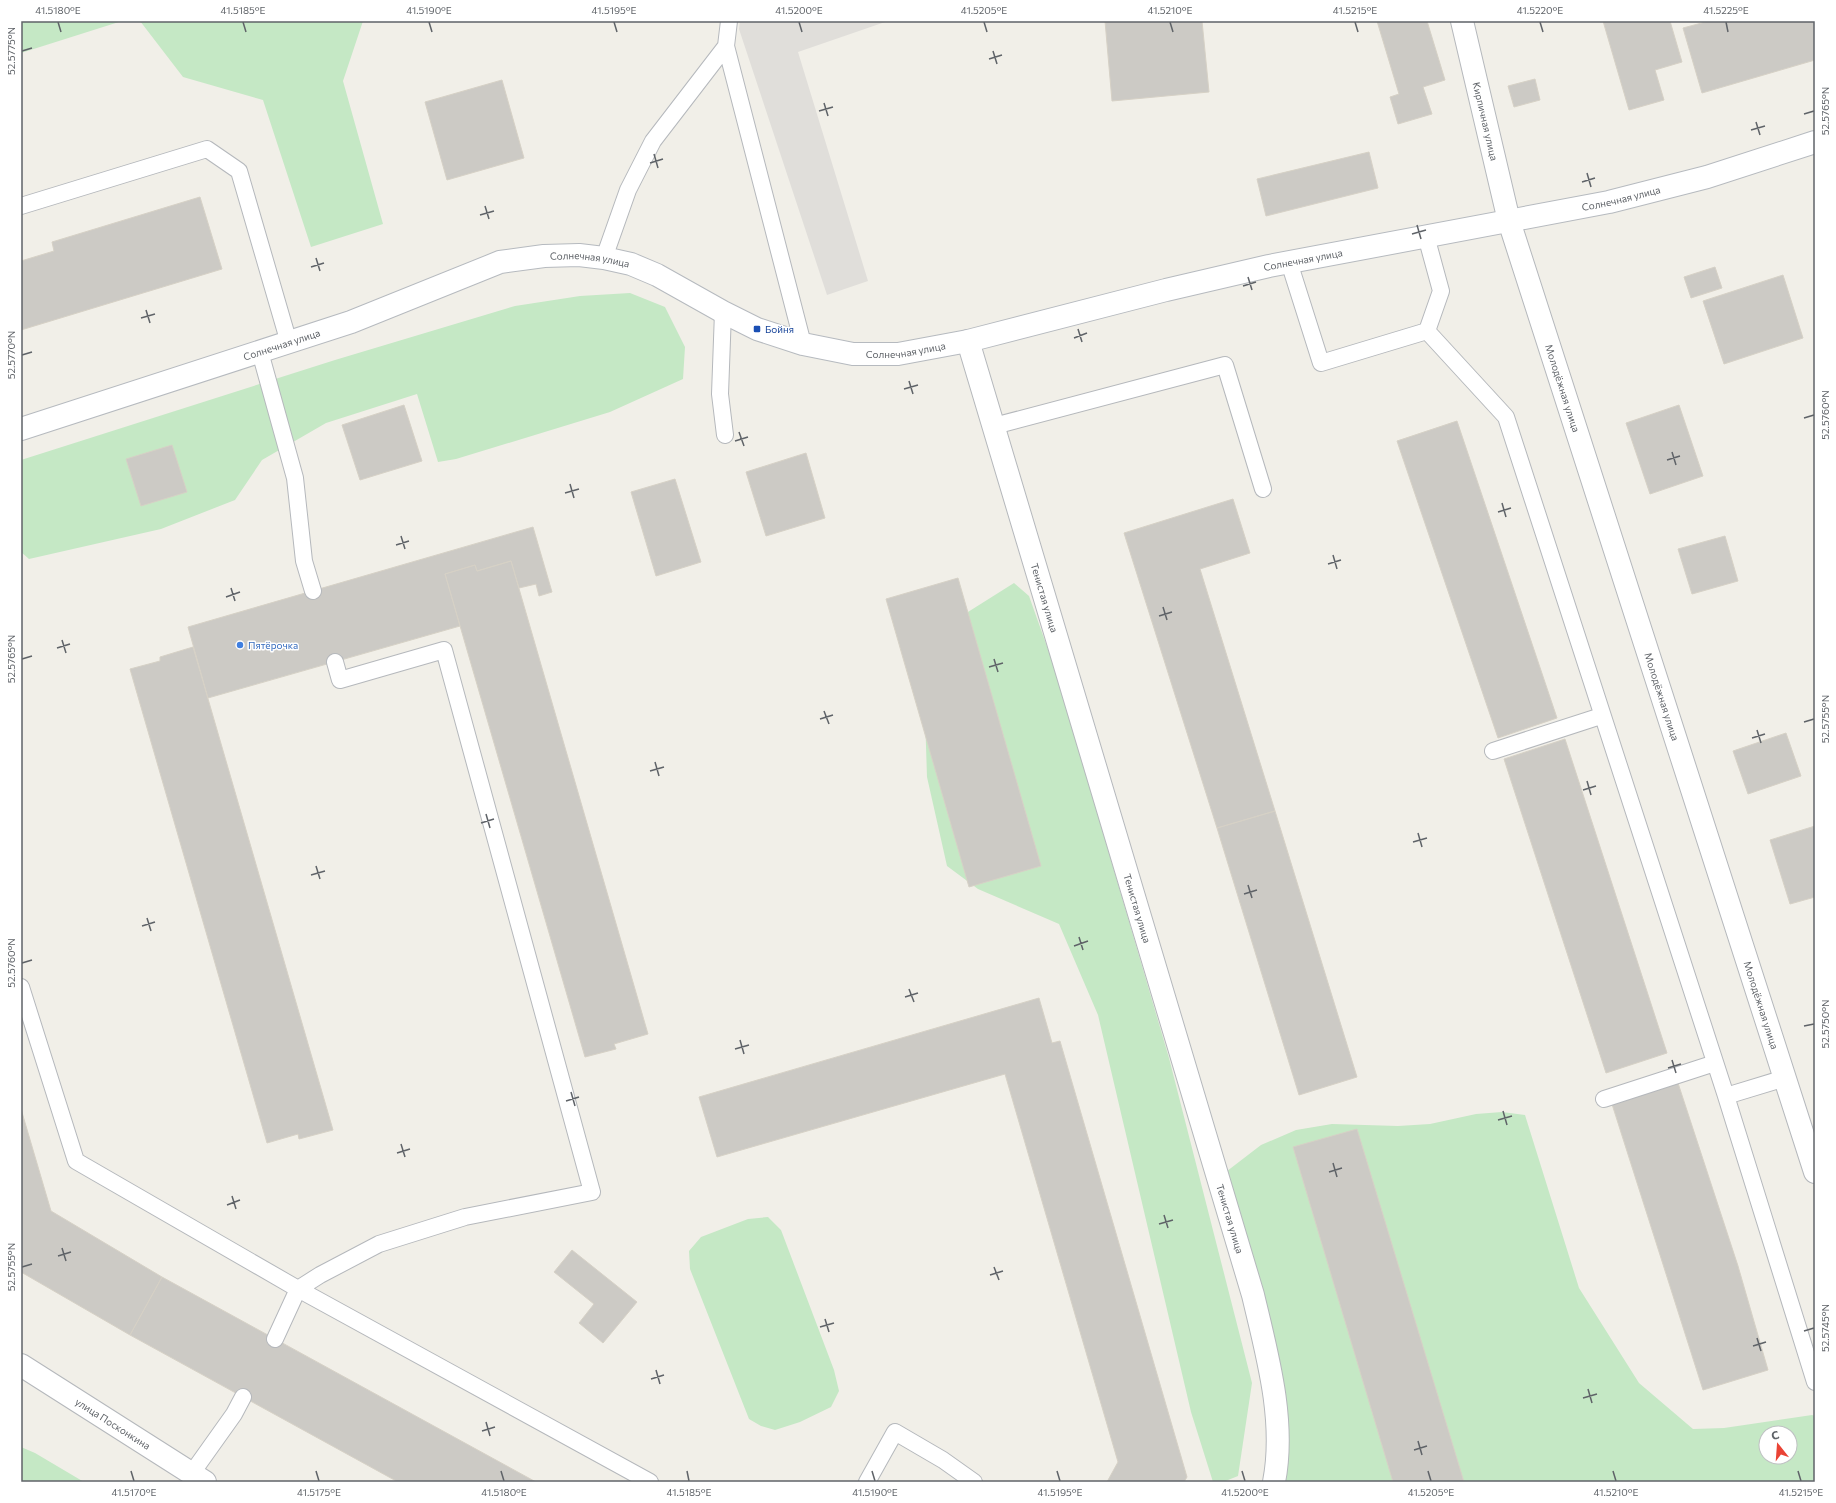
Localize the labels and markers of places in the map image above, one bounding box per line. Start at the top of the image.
place label: Бойня [765,323,794,335]
marker: Бойня [752,324,762,334]
place label: Пятёрочка [248,639,298,651]
marker: Пятёрочка [235,640,245,650]

